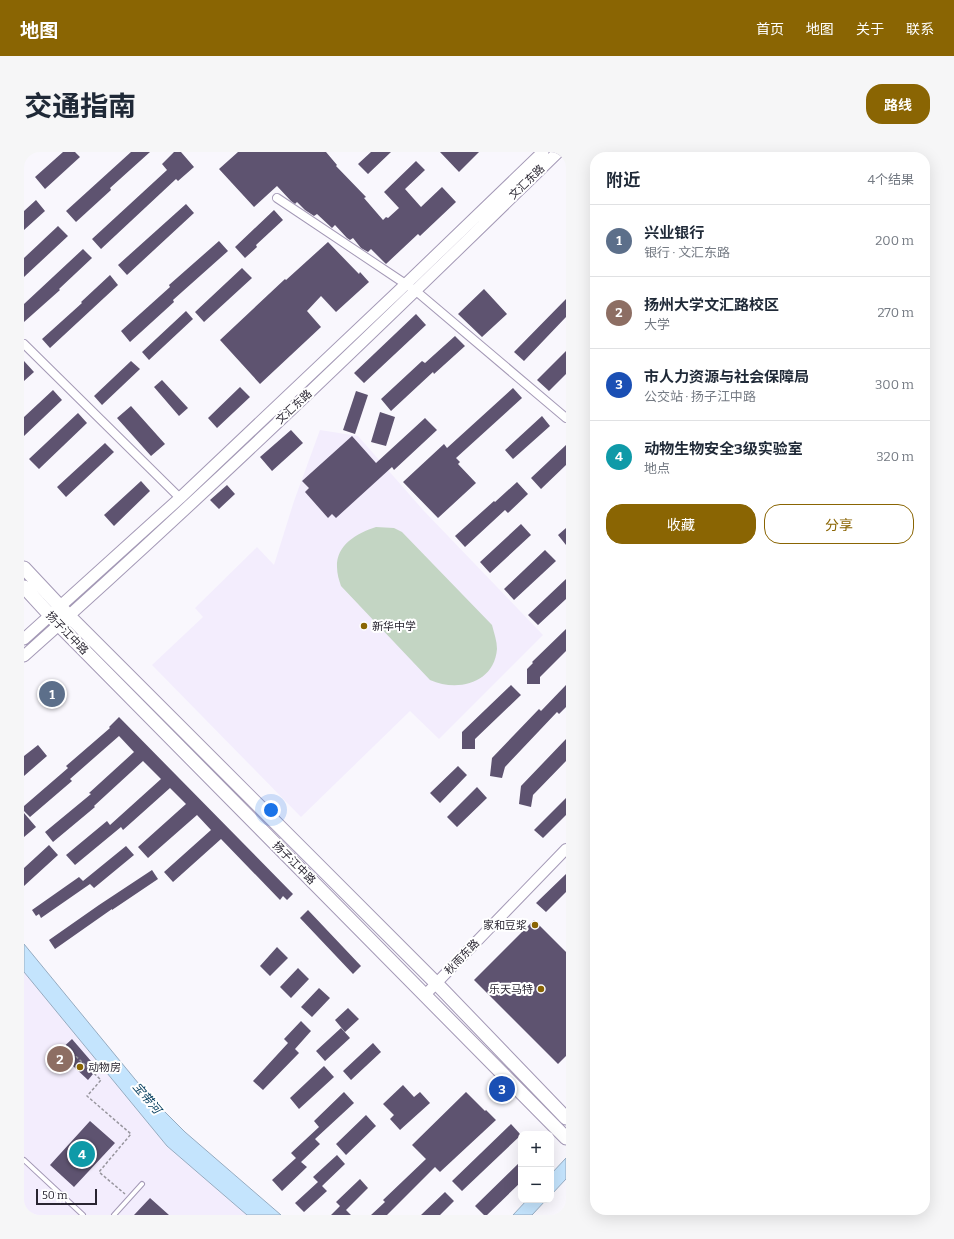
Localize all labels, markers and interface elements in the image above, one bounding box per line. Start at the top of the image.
text: 地图 [20,19,58,42]
text: 首页 [756,21,784,38]
text: 地图 [806,21,834,38]
text: 关于 [856,21,884,38]
text: 联系 [906,21,934,38]
button: 路线 [866,84,930,124]
text: 交通指南 [24,90,136,123]
street label: 文汇东路 [507,162,547,202]
text: 附近 [606,170,640,191]
text: 4个结果 [867,172,914,187]
text: 兴业银行 [644,224,704,242]
text: 1 [616,233,622,248]
text: 200 m [875,233,914,248]
text: 银行 · 文汇东路 [644,245,730,260]
text: 扬州大学文汇路校区 [644,296,779,314]
text: 2 [615,305,623,320]
text: 270 m [877,305,914,320]
text: 大学 [644,317,670,332]
text: 市人力资源与社会保障局 [644,368,809,386]
text: 3 [615,377,623,392]
text: 300 m [875,377,914,392]
street label: 文汇东路 [273,387,315,427]
text: 公交站 · 扬子江中路 [644,389,756,404]
text: 动物生物安全3级实验室 [644,440,803,458]
text: 4 [615,449,623,464]
text: 320 m [876,449,914,464]
text: 地点 [644,461,670,476]
button: 收藏 [606,504,756,544]
button: 分享 [764,504,914,544]
street label: 扬子江中路 [43,609,91,657]
place label: 新华中学 [372,620,416,633]
marker: 新华中学 [359,621,369,631]
pin: 1 [39,679,65,709]
your location [261,800,281,820]
street label: 扬子江中路 [270,839,318,887]
place label: 家和豆浆 [483,919,527,932]
marker: 家和豆浆 [530,920,540,930]
street label: 秋雨东路 [442,937,482,977]
place label: 乐天马特 [489,983,533,996]
marker: 乐天马特 [536,984,546,994]
pin: 2 [47,1044,73,1074]
place label: 动物房 [88,1061,121,1074]
marker: 动物房 [75,1062,85,1072]
pin: 3 [489,1074,515,1104]
water label: 宝带河 [130,1080,165,1118]
map controls [518,1131,554,1203]
button: + [518,1131,554,1167]
pin: 4 [69,1139,95,1169]
button: − [518,1167,554,1203]
scale bar [36,1187,97,1206]
text: 50 m [42,1189,68,1202]

